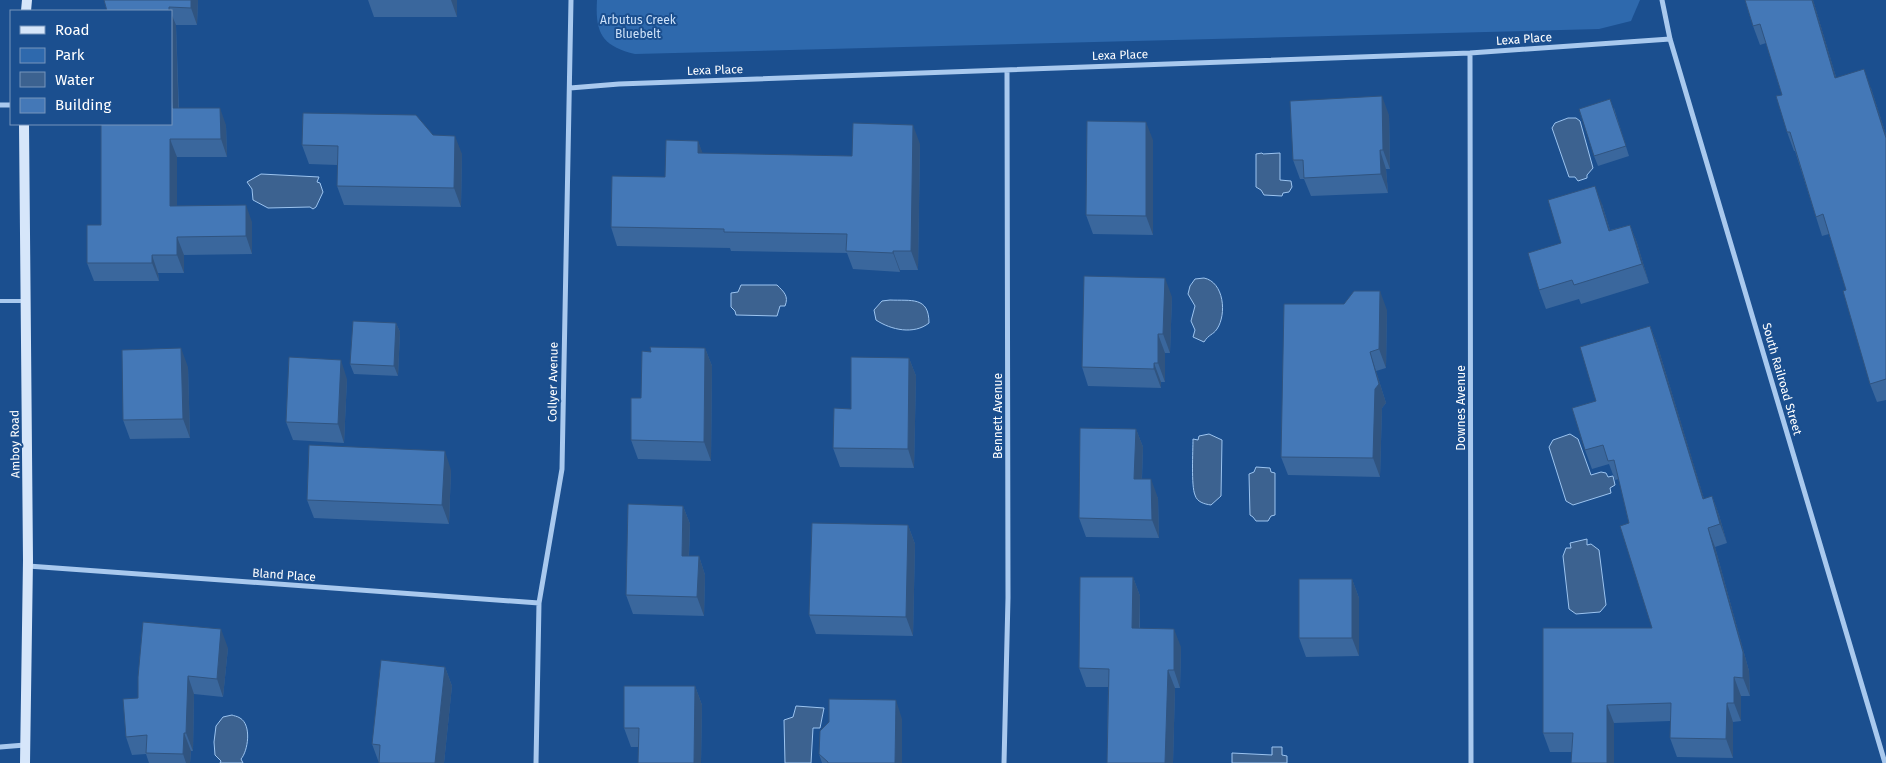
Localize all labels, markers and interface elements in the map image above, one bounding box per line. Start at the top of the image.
legend [10,10,172,125]
park label: Arbutus Creek Bluebelt [600,13,677,41]
text: Road [55,21,90,39]
street label: Lexa Place [1495,30,1553,48]
text: Park [55,46,85,64]
street label: Lexa Place [1092,47,1148,63]
street label: Lexa Place [687,62,743,78]
text: Water [55,71,94,89]
text: Building [55,96,111,114]
street label: South Railroad Street [1759,321,1805,437]
street label: Collyer Avenue [545,342,561,422]
street label: Downes Avenue [1454,365,1468,451]
street label: Bennett Avenue [991,373,1005,459]
street label: Amboy Road [7,410,23,478]
street label: Bland Place [252,566,316,584]

